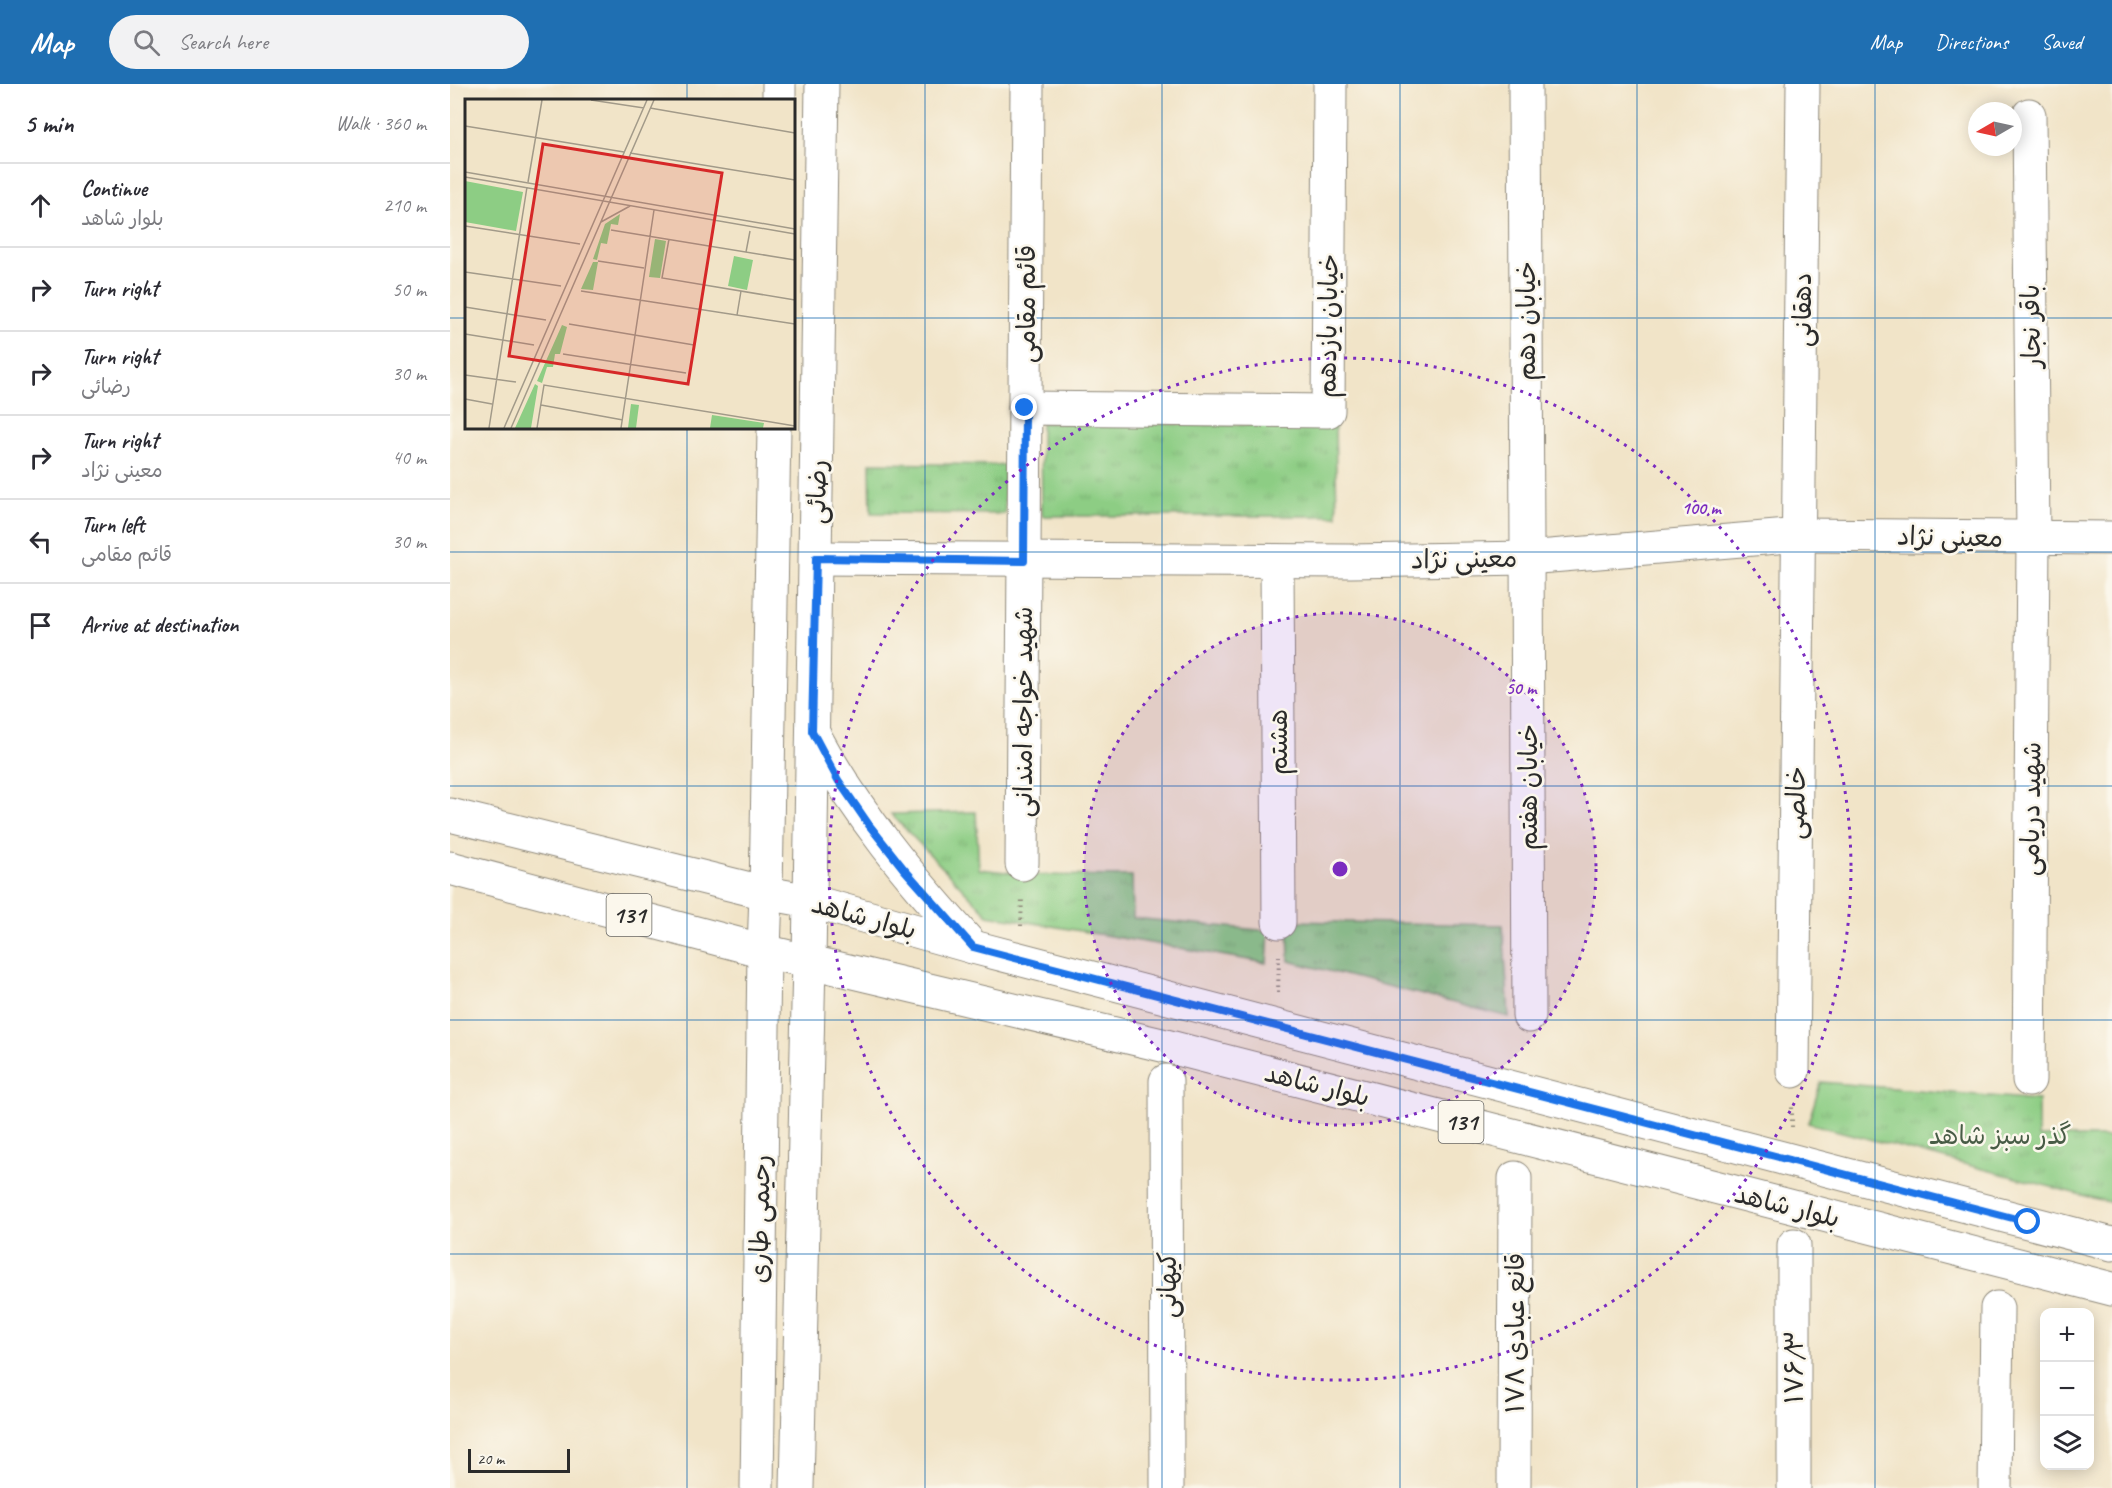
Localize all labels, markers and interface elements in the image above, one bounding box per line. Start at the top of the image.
search box [109,15,529,69]
text: Map [30,25,73,60]
icon: search [130,26,163,59]
text: Search here [178,28,268,56]
text: Map [1870,29,1902,55]
text: Directions [1935,29,2008,55]
text: Saved [2041,29,2082,55]
inset map [465,99,795,429]
north arrow [1968,102,2022,156]
text: 5 min [24,107,73,140]
text: Walk · 360 m [336,111,426,136]
text: Continue [81,175,147,203]
icon: ahead [24,189,57,222]
text: 210 m [383,193,426,218]
text: بلوار شاهد [81,206,164,231]
street label: قائم مقامی [1010,245,1046,363]
street label: خیابان یازدهم [1310,254,1349,398]
street label: خیابان دهم [1510,261,1546,381]
icon: right [24,273,57,306]
street label: دهقانی [1786,273,1819,347]
text: Turn right [81,275,158,303]
text: 50 m [392,277,426,302]
street label: باقر نجار [2014,284,2048,370]
text: Turn right [81,343,158,371]
icon: right [24,357,57,390]
text: 30 m [392,361,426,386]
text: رضائی [81,374,131,399]
route end [1011,394,1037,420]
text: Turn right [81,427,158,455]
icon: right [24,441,57,474]
text: 40 m [392,445,426,470]
text: معینی نژاد [81,458,163,483]
street label: رضائی [800,459,834,525]
text: 100 m [1682,497,1722,519]
text: Turn left [81,511,145,539]
street label: معینی نژاد [1897,520,2003,554]
icon: left [24,525,57,558]
text: 30 m [392,529,426,554]
text: قائم مقامی [81,542,172,567]
street label: معینی نژاد [1411,542,1517,576]
street label: شهید خواجه امندانی [1007,606,1040,818]
icon: arrive [24,609,57,642]
text: Arrive at destination [81,611,238,639]
text: 50 m [1506,677,1538,699]
street label: هشتم [1262,709,1298,775]
street label: خیابان هفتم [1512,724,1548,850]
street label: شهید دریامی [2013,742,2049,876]
street label: خالصی [1779,766,1813,840]
centre of rings [1330,859,1350,879]
street label: بلوار شاهد [808,887,920,947]
road number: 131 [606,894,651,936]
street label: بلوار شاهد [1261,1056,1373,1114]
road number: 131 [1438,1101,1484,1143]
park label: گذر سبز شاهد [1929,1119,2071,1152]
street label: رحیمی طاری [742,1154,778,1284]
street label: بلوار شاهد [1731,1177,1843,1235]
route start [2014,1208,2040,1234]
street label: کیهانی [1151,1252,1184,1318]
street label: قانع عبادی ۱۷۸ [1499,1253,1534,1413]
map controls [2040,1308,2094,1470]
button: + [2040,1308,2094,1362]
street label: ۱۷۶/۳ [1778,1330,1811,1404]
button: − [2040,1362,2094,1416]
button: layers [2040,1416,2094,1470]
scale bar [468,1446,570,1474]
text: 20 m [477,1449,504,1469]

